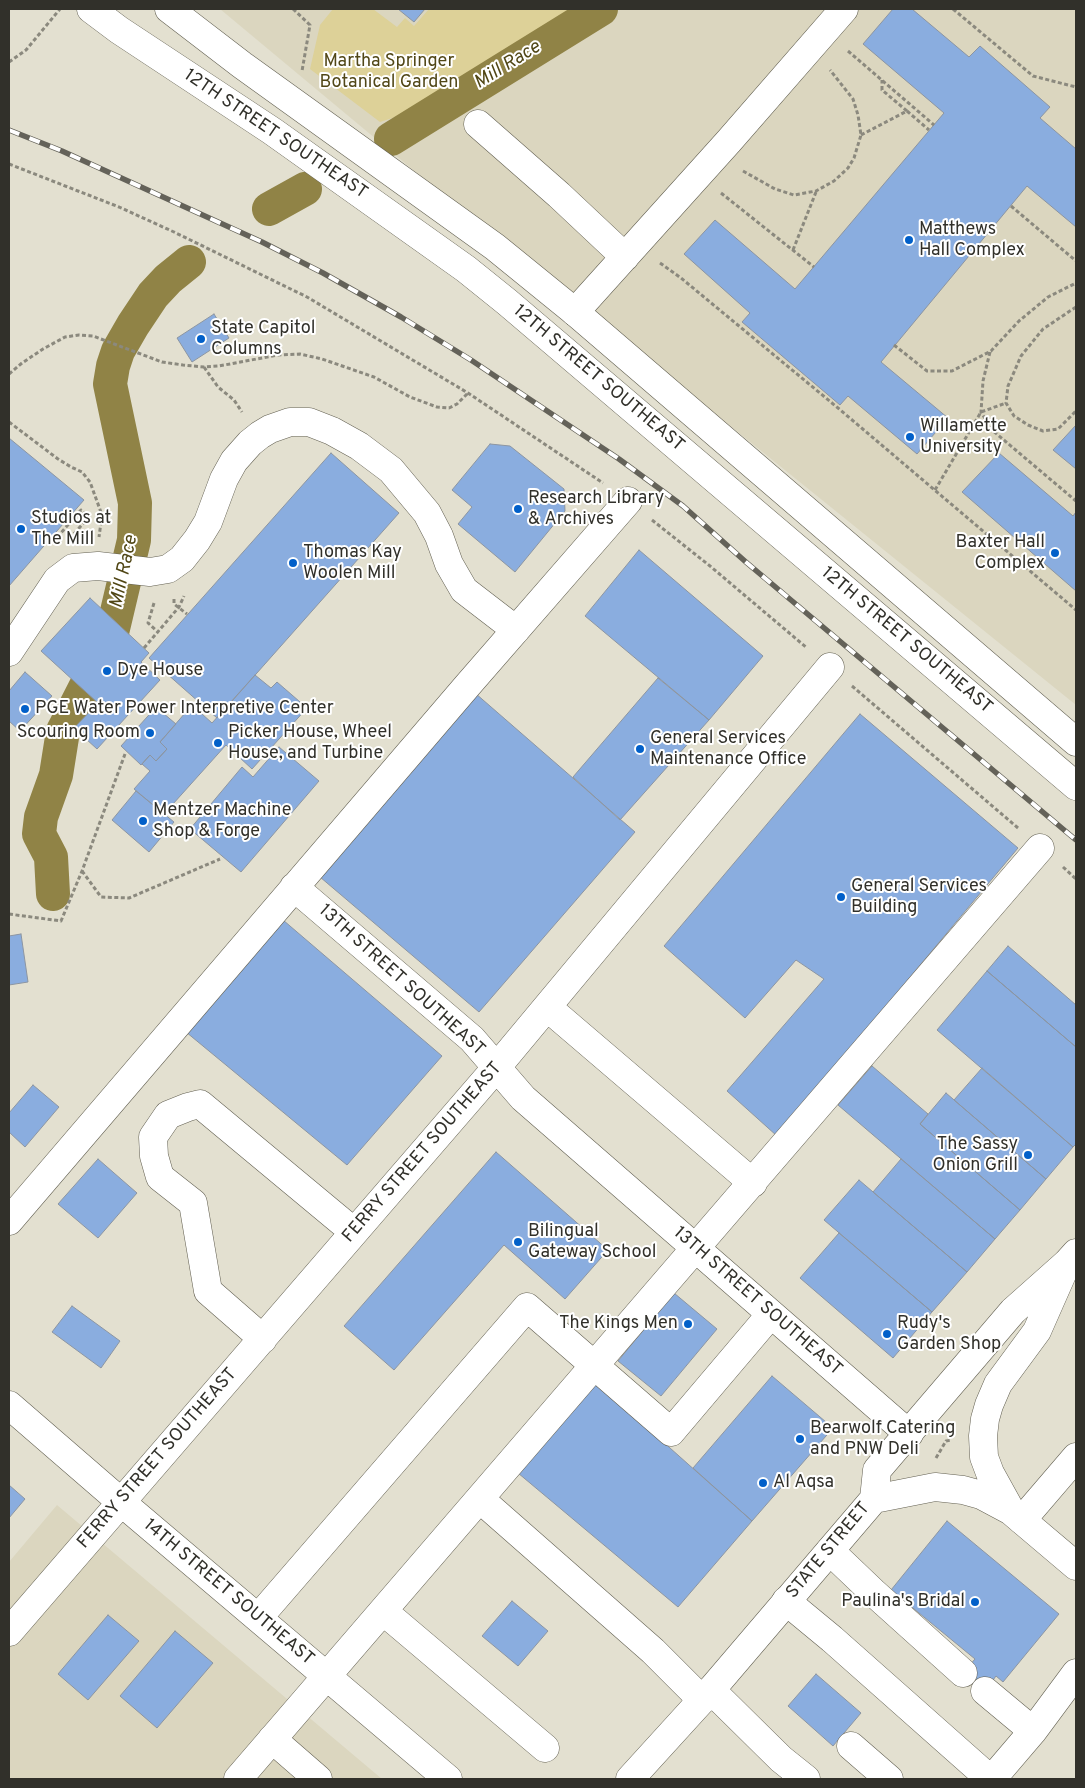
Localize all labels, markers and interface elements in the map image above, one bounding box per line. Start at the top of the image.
water label: Mill Race [471,37,545,95]
park label: Martha Springer Botanical Garden [320,51,458,94]
street label: 12TH STREET SOUTHEAST [179,65,371,205]
place label: Matthews Hall Complex [919,219,1025,262]
marker: Matthews Hall Complex [903,234,915,246]
street label: 12TH STREET SOUTHEAST [508,301,688,457]
place label: State Capitol Columns [211,318,315,360]
marker: State Capitol Columns [195,333,207,345]
place label: Willamette University [920,416,1007,458]
marker: Willamette University [904,431,916,443]
place label: Research Library & Archives [528,488,664,530]
marker: Research Library & Archives [512,503,524,515]
place label: Studios at The Mill [31,508,111,550]
marker: Studios at The Mill [15,523,27,535]
place label: Baxter Hall Complex [955,532,1045,574]
water label: Mill Race [106,533,144,611]
place label: Thomas Kay Woolen Mill [303,542,402,584]
marker: Baxter Hall Complex [1049,547,1061,559]
marker: Thomas Kay Woolen Mill [287,557,299,569]
street label: 12TH STREET SOUTHEAST [816,563,996,719]
place label: Dye House [117,660,203,682]
marker: Dye House [101,665,113,677]
place label: PGE Water Power Interpretive Center [35,698,334,720]
marker: PGE Water Power Interpretive Center [19,703,31,715]
place label: Scouring Room [17,722,140,744]
place label: Picker House, Wheel House, and Turbine [228,722,392,764]
marker: Scouring Room [144,727,156,739]
place label: General Services Maintenance Office [650,728,806,771]
marker: Picker House, Wheel House, and Turbine [212,737,224,749]
marker: General Services Maintenance Office [634,743,646,755]
place label: Mentzer Machine Shop & Forge [153,800,291,842]
marker: Mentzer Machine Shop & Forge [137,815,149,827]
place label: General Services Building [851,876,987,919]
marker: General Services Building [835,891,847,903]
street label: 13TH STREET SOUTHEAST [313,901,489,1061]
street label: FERRY STREET SOUTHEAST [339,1058,507,1248]
place label: The Sassy Onion Grill [932,1134,1018,1176]
marker: The Sassy Onion Grill [1022,1149,1034,1161]
place label: Bilingual Gateway School [528,1221,657,1264]
street label: 13TH STREET SOUTHEAST [668,1223,846,1381]
marker: Bilingual Gateway School [512,1236,524,1248]
place label: The Kings Men [559,1313,678,1335]
place label: Rudy's Garden Shop [897,1313,1001,1356]
marker: The Kings Men [682,1318,694,1330]
marker: Rudy's Garden Shop [881,1328,893,1340]
street label: FERRY STREET SOUTHEAST [74,1364,242,1554]
place label: Bearwolf Catering and PNW Deli [810,1418,955,1460]
marker: Bearwolf Catering and PNW Deli [794,1433,806,1445]
place label: Al Aqsa [773,1472,834,1494]
marker: Al Aqsa [757,1477,769,1489]
street label: STATE STREET [782,1498,876,1604]
street label: 14TH STREET SOUTHEAST [138,1515,318,1671]
place label: Paulina's Bridal [841,1591,965,1613]
marker: Paulina's Bridal [969,1596,981,1608]

